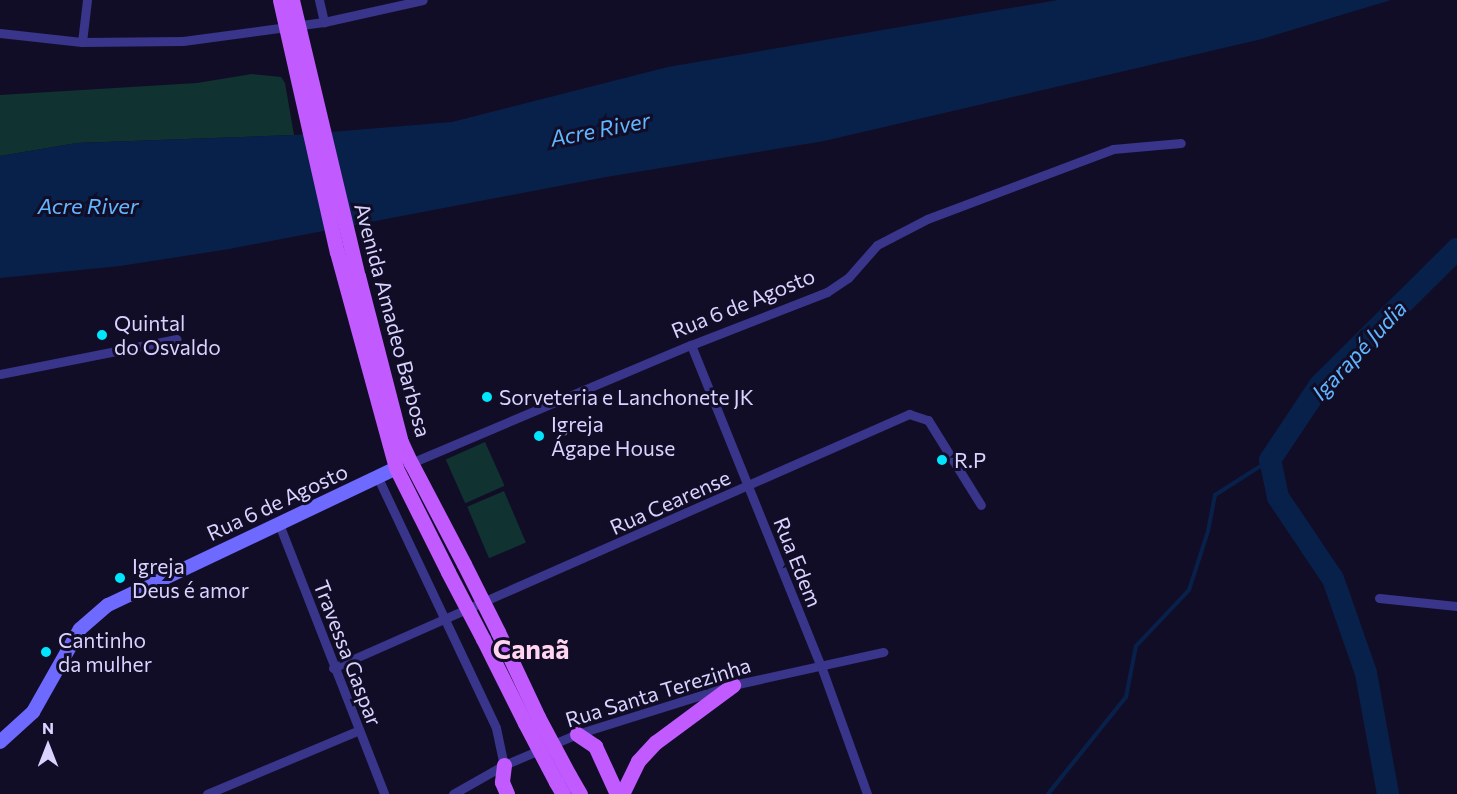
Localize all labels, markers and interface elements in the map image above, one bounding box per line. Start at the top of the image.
water label: Acre River [548,106,652,152]
water label: Acre River [37,193,139,219]
street label: Avenida Amadeo Barbosa [350,200,436,440]
street label: Rua 6 de Agosto [667,263,819,343]
water label: Igarapé Judia [1306,295,1412,405]
place label: Quintal do Osvaldo [114,310,221,360]
marker: Quintal do Osvaldo [95,328,109,342]
place label: Sorveteria e Lanchonete JK [499,384,754,410]
marker: Sorveteria e Lanchonete JK [480,390,494,404]
place label: Igreja Ágape House [551,411,675,461]
marker: Igreja Ágape House [532,429,546,443]
place label: R.P [954,447,986,473]
marker: R.P [935,453,949,467]
street label: Rua 6 de Agosto [202,458,352,546]
street label: Rua Cearense [606,464,734,540]
street label: Rua Edem [769,513,827,611]
place label: Igreja Deus é amor [132,553,249,603]
marker: Igreja Deus é amor [113,571,127,585]
street label: Travessa Gaspar [309,577,387,729]
place label: Cantinho da mulher [58,627,152,677]
district label: Canaã [493,633,569,665]
marker: Cantinho da mulher [39,645,53,659]
street label: Rua Santa Terezinha [562,652,754,732]
north arrow [18,716,78,776]
text: N [42,718,54,737]

